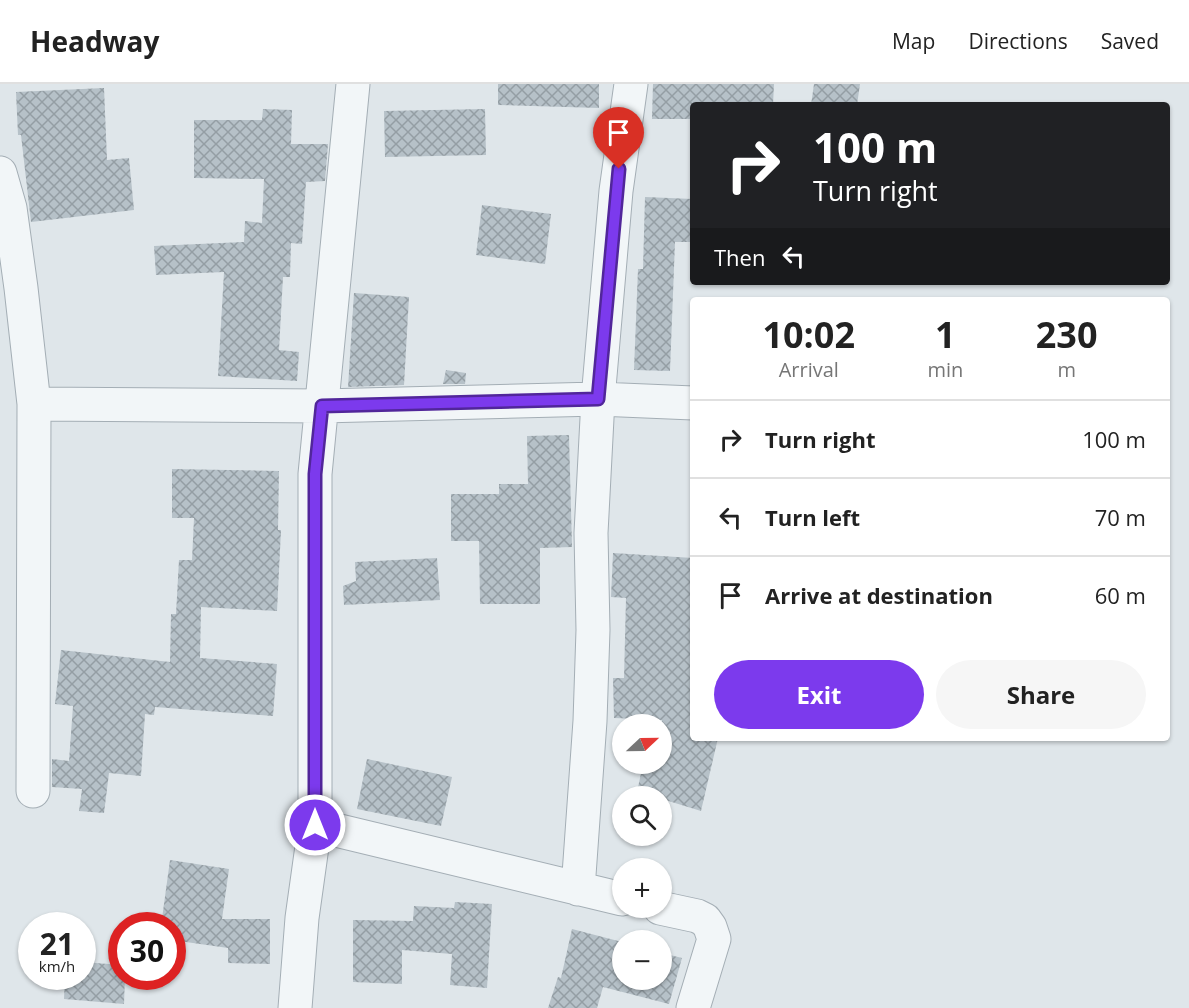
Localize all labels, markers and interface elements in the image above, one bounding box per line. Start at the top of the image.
text: Headway [30,22,159,60]
text: Map [892,27,935,55]
text: Directions [968,27,1068,55]
text: Saved [1101,27,1159,55]
pin [593,107,644,169]
icon: arrive [602,116,635,149]
text: 100 m [813,118,937,175]
icon: right [714,126,792,204]
text: Turn right [813,172,938,209]
icon: left [777,240,810,273]
text: Then [714,242,765,272]
text: 10:02 [762,310,855,359]
text: 1 [935,310,956,359]
text: 230 [1036,310,1098,359]
text: Arrival [779,356,839,383]
text: min [927,356,963,383]
text: m [1057,356,1076,383]
icon: right [714,423,747,456]
text: Turn right [765,424,876,454]
text: 100 m [1082,424,1146,454]
icon: left [714,501,747,534]
text: Turn left [765,502,860,532]
text: 70 m [1095,502,1146,532]
icon: arrive [714,579,747,612]
text: Arrive at destination [765,580,993,610]
text: 60 m [1095,580,1146,610]
button: Exit [714,660,924,729]
button: Share [936,660,1146,729]
north arrow [612,714,672,774]
map controls [612,714,672,990]
button: search [612,786,672,846]
position arrow [283,793,347,857]
button: + [612,858,672,918]
speed limit sign: 30 [108,912,186,990]
text: 21 [40,923,74,964]
button: − [612,930,672,990]
text: km/h [39,956,75,976]

